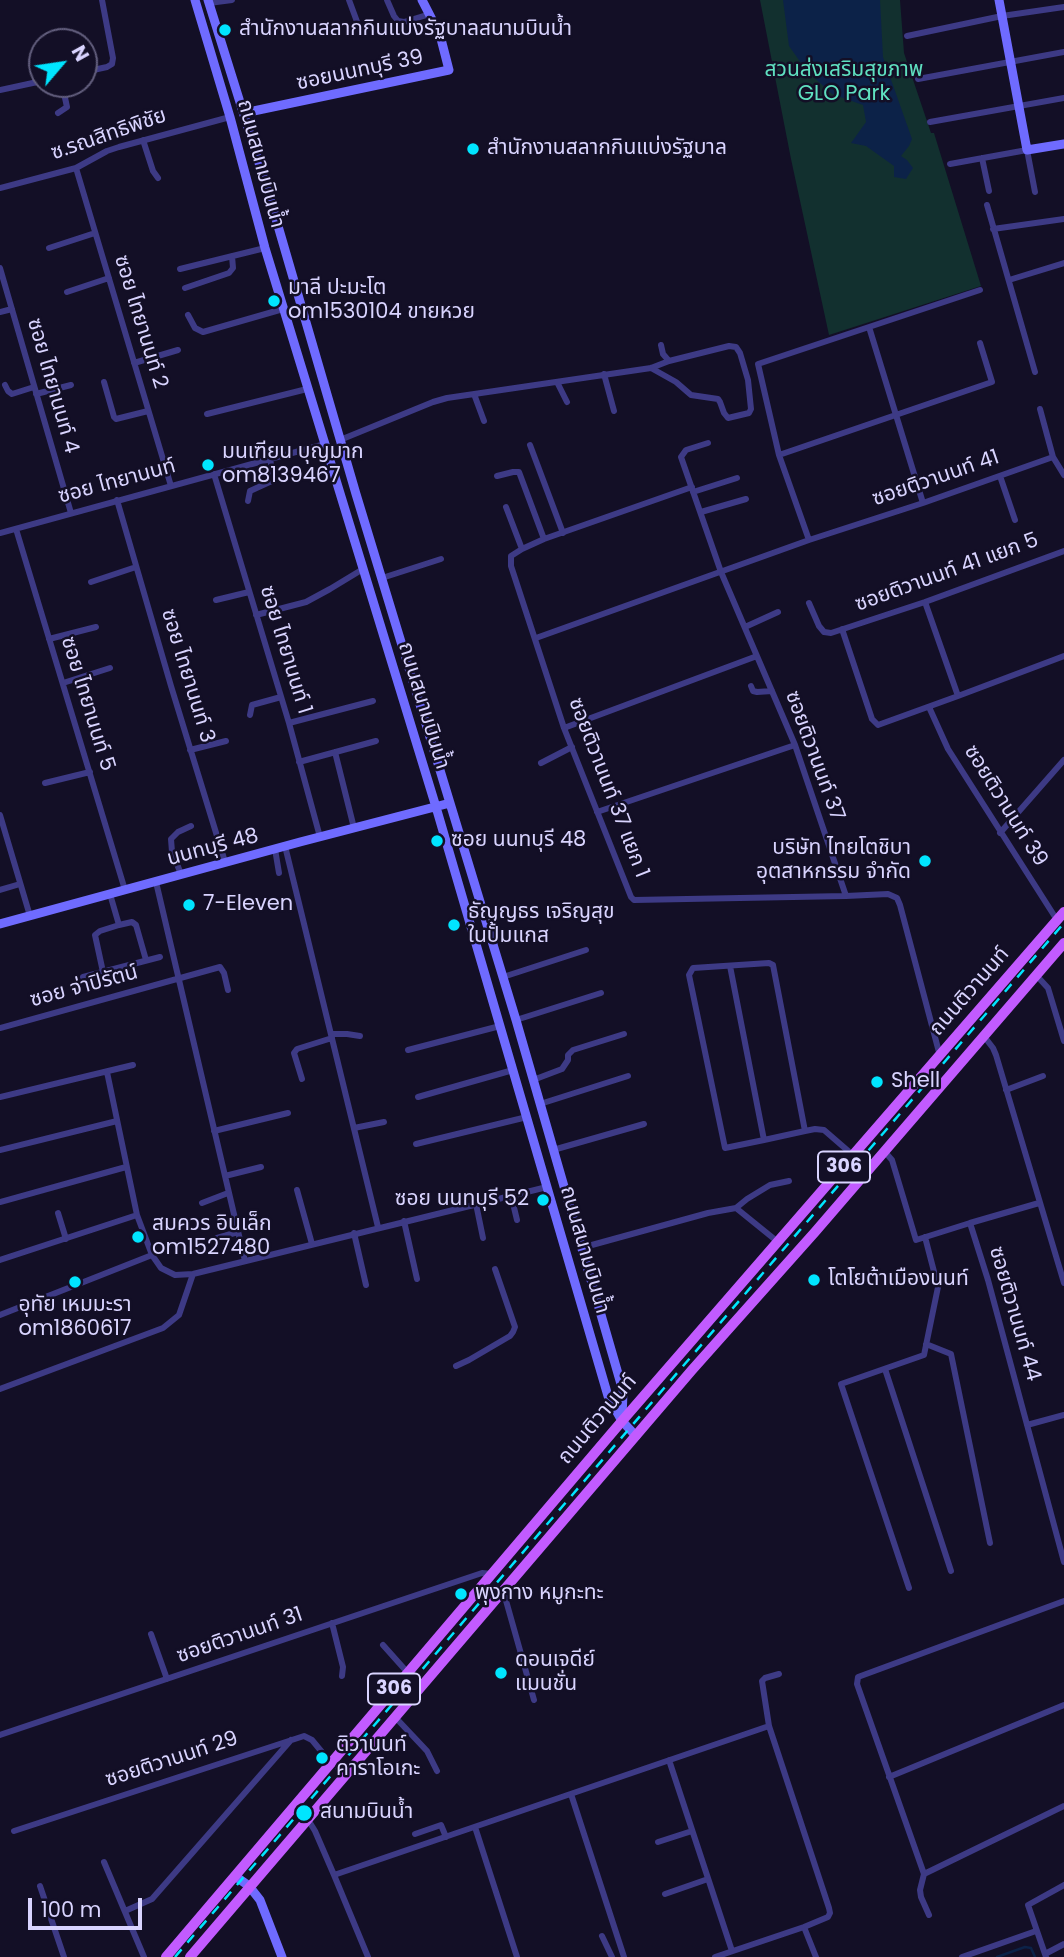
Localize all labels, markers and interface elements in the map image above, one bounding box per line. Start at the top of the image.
place label: สำนักงานสลากกินแบ่งรัฐบาลสนามบินน้ำ [239,17,572,43]
marker: สำนักงานสลากกินแบ่งรัฐบาลสนามบินน้ำ [217,22,233,38]
north arrow [28,28,98,98]
text: N [65,41,95,66]
street label: ซอยนนทบุรี 39 [294,45,426,97]
park label: สวนส่งเสริมสุขภาพ GLO Park [765,58,923,108]
street label: ถนนสนามบินน้ำ [231,97,289,231]
street label: ซ.รณสิทธิพิชัย [48,104,170,166]
place label: สำนักงานสลากกินแบ่งรัฐบาล [487,136,727,162]
marker: สำนักงานสลากกินแบ่งรัฐบาล [465,141,481,157]
street label: ซอย ไทยานนท์ 2 [108,252,172,392]
place label: มาลี ปะมะโต om1530104 ขายหวย [288,276,475,326]
marker: มาลี ปะมะโต om1530104 ขายหวย [266,293,282,309]
street label: ซอย ไทยานนท์ 4 [21,316,83,456]
place label: มนเฑียน บุญมาก om8139467 [222,440,364,490]
street label: ซอยติวานนท์ 41 [869,446,1003,512]
street label: ซอย ไทยานนท์ [56,454,178,510]
marker: มนเฑียน บุญมาก om8139467 [200,457,216,473]
street label: ซอยติวานนท์ 41 แยก 5 [852,528,1042,618]
street label: ซอย ไทยานนท์ 1 [254,583,316,717]
street label: ซอย ไทยานนท์ 3 [155,606,219,746]
street label: ซอย ไทยานนท์ 5 [55,634,119,774]
street label: ถนนสนามบินน้ำ [392,639,454,773]
street label: ซอยติวานนท์ 37 [779,688,849,824]
street label: ซอยติวานนท์ 37 แยก 1 [562,694,654,882]
street label: ซอยติวานนท์ 39 [958,741,1052,871]
street label: นนทบุรี 48 [165,824,261,872]
place label: ซอย นนทบุรี 48 [451,828,586,854]
marker: ซอย นนทบุรี 48 [429,833,445,849]
place label: บริษัท ไทยโตชิบา อุตสาหกรรม จำกัด [756,836,911,886]
marker: บริษัท ไทยโตชิบา อุตสาหกรรม จำกัด [917,853,933,869]
place label: 7-Eleven [203,892,293,918]
marker: 7-Eleven [181,897,197,913]
place label: ธัญญธร เจริญสุข ในปั้มแกส [468,900,614,950]
marker: ธัญญธร เจริญสุข ในปั้มแกส [446,917,462,933]
street label: ถนนติวานนท์ [925,943,1015,1041]
street label: ซอย จ่าปิรัตน์ [27,961,141,1013]
place label: Shell [891,1069,940,1095]
marker: Shell [869,1074,885,1090]
road number: 306 [818,1152,870,1182]
street label: ถนนสนามบินน้ำ [554,1183,614,1317]
place label: ซอย นนทบุรี 52 [395,1187,529,1213]
marker: ซอย นนทบุรี 52 [535,1192,551,1208]
place label: สมควร อินเล็ก om1527480 [152,1212,271,1262]
marker: สมควร อินเล็ก om1527480 [130,1229,146,1245]
street label: ซอยติวานนท์ 44 [983,1244,1045,1384]
place label: โตโยต้าเมืองนนท์ [828,1267,969,1293]
marker: โตโยต้าเมืองนนท์ [806,1272,822,1288]
marker: อุทัย เหมมะรา om1860617 [67,1274,83,1290]
place label: อุทัย เหมมะรา om1860617 [18,1293,132,1343]
street label: ถนนติวานนท์ [553,1370,643,1470]
place label: พุงกาง หมูกะทะ [475,1581,604,1607]
marker: พุงกาง หมูกะทะ [453,1586,469,1602]
street label: ซอยติวานนท์ 31 [174,1603,306,1669]
place label: ดอนเจดีย์ แมนชั่น [515,1648,595,1698]
marker: ดอนเจดีย์ แมนชั่น [493,1665,509,1681]
road number: 306 [368,1674,420,1704]
street label: ซอยติวานนท์ 29 [103,1727,241,1793]
place label: ติวานนท์ คาราโอเกะ [336,1733,420,1783]
marker: ติวานนท์ คาราโอเกะ [314,1750,330,1766]
place label: สนามบินน้ำ [320,1800,413,1826]
marker: สนามบินน้ำ [294,1803,314,1823]
scale bar [32,1884,145,1928]
text: 100 m [41,1895,101,1924]

